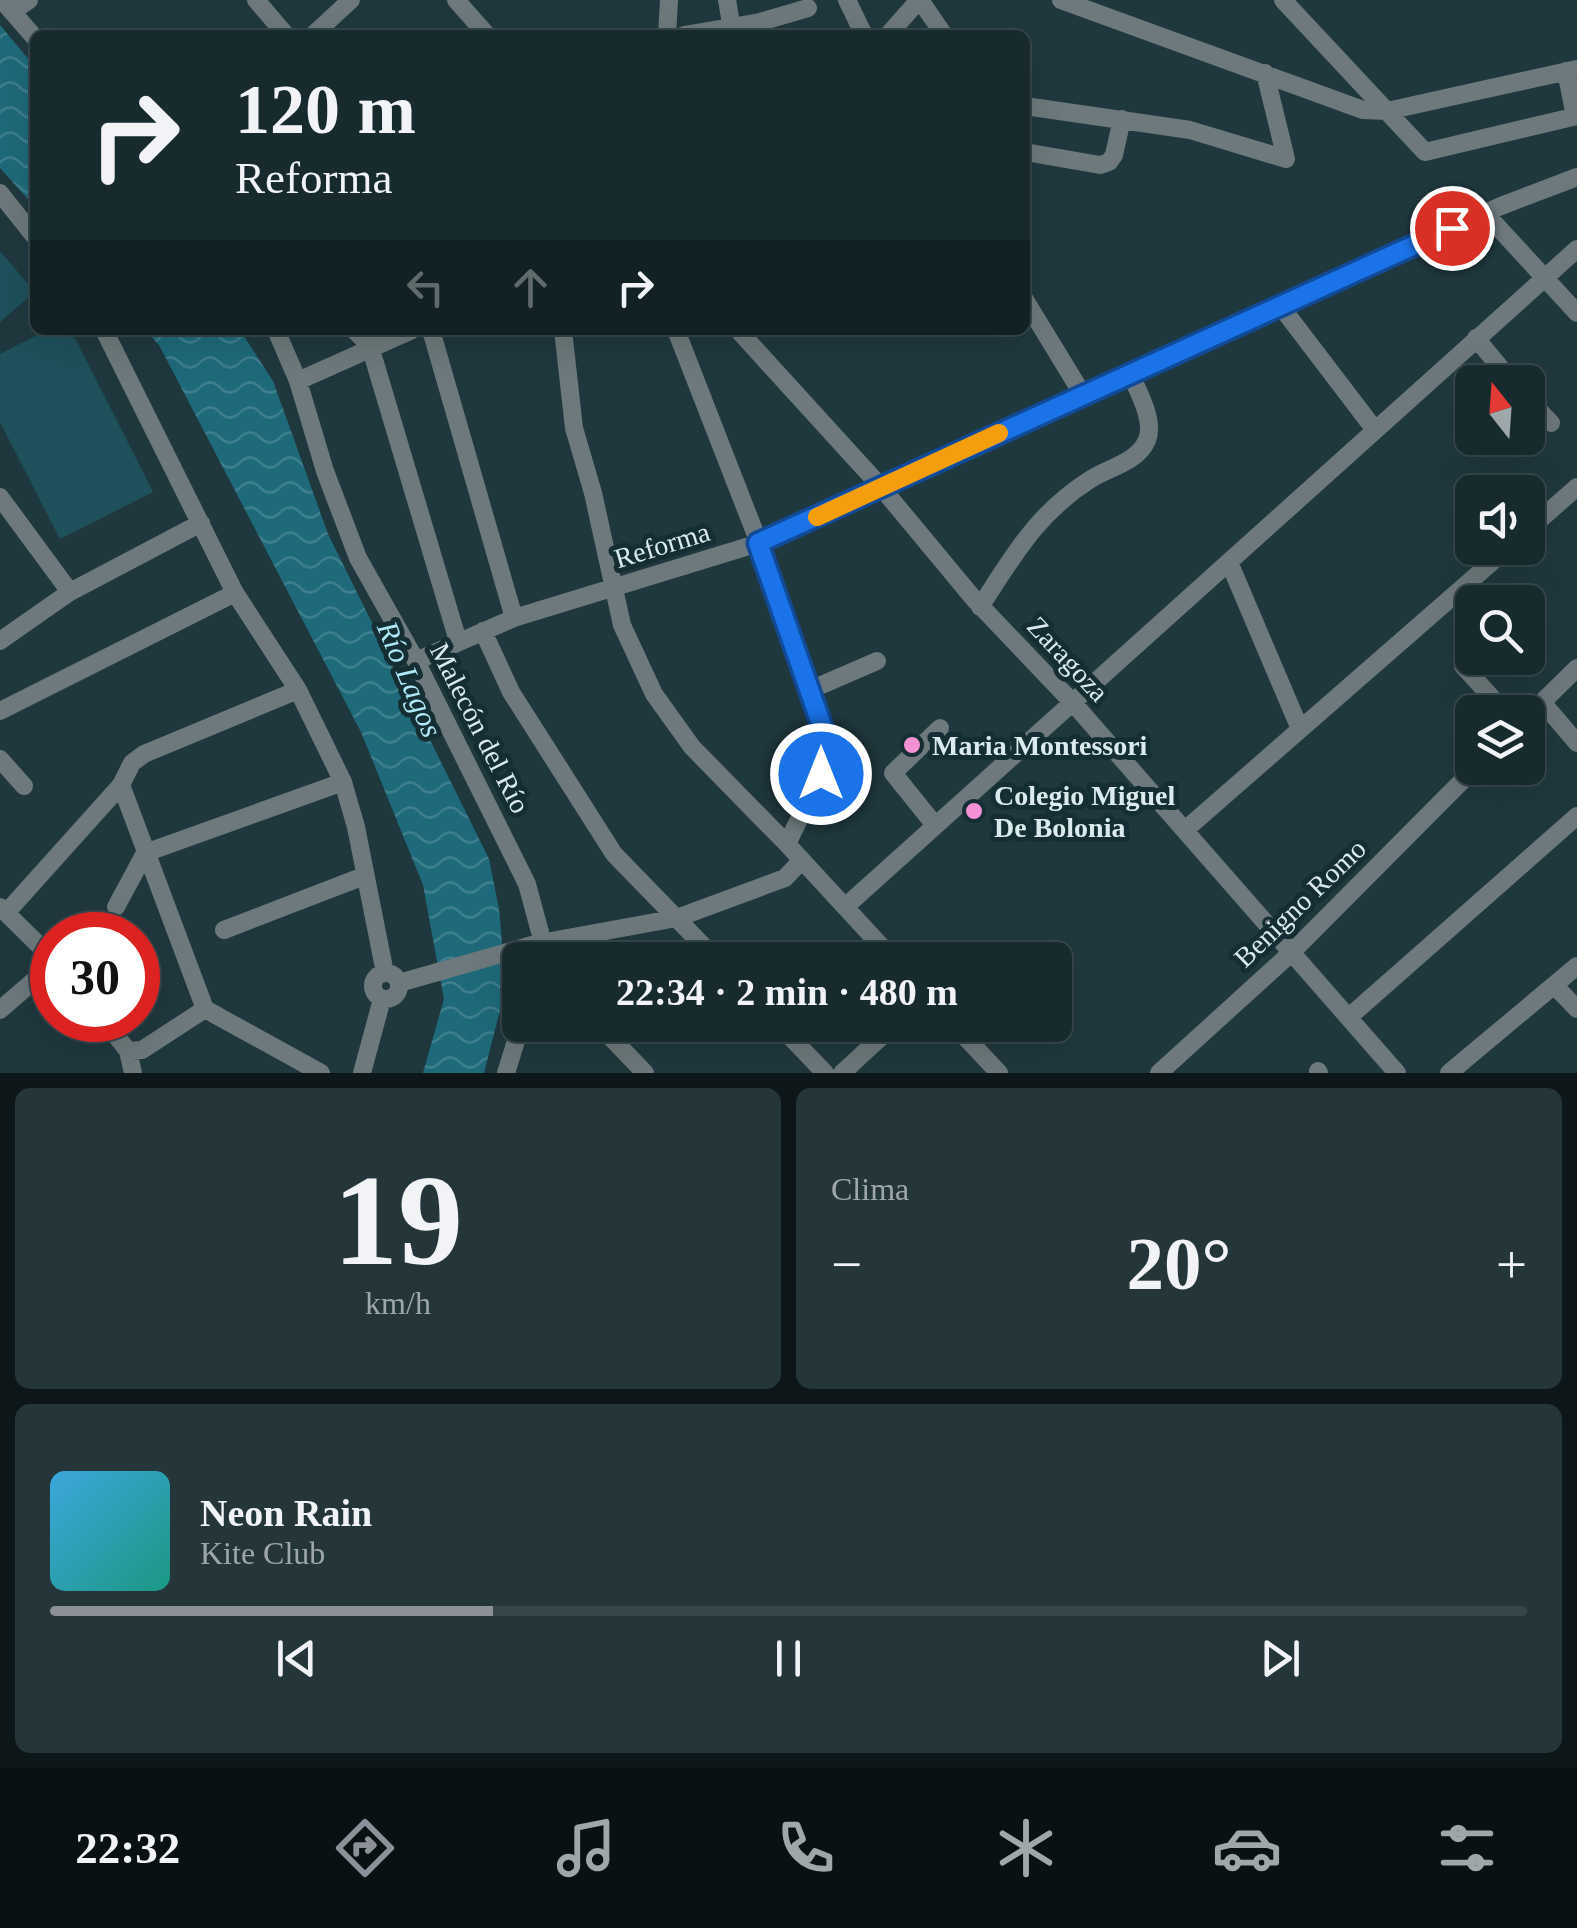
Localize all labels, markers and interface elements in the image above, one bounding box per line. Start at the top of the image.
icon: right [70,70,200,200]
text: 120 m [235,71,416,148]
text: Reforma [235,153,392,203]
pin [1410,186,1495,271]
icon: arrive [1425,201,1480,256]
icon: left [398,260,453,315]
icon: ahead [503,260,558,315]
icon: right [608,260,663,315]
north arrow [1455,365,1545,455]
map controls [1455,365,1545,785]
button: sound [1455,475,1545,565]
street label: Reforma [611,516,714,574]
button: search [1455,585,1545,675]
street label: Zaragoza [1021,610,1115,708]
water label: Río Lagos [370,615,449,742]
street label: Malecón del Río [424,638,536,818]
button: layers [1455,695,1545,785]
position arrow [769,722,873,826]
place label: Maria Montessori [932,730,1148,761]
marker: Maria Montessori [901,734,923,756]
place label: Colegio Miguel De Bolonia [994,780,1175,843]
marker: Colegio Miguel De Bolonia [963,800,985,822]
street label: Benigno Romo [1228,833,1372,973]
speed limit sign: 30 [30,912,160,1042]
text: 22:34 · 2 min · 480 m [616,971,958,1013]
text: 19 [333,1148,463,1292]
text: Clima [831,1171,909,1207]
text: 20° [1127,1222,1232,1305]
text: − [831,1234,862,1295]
text: + [1496,1234,1527,1295]
text: km/h [365,1285,431,1321]
text: Neon Rain [200,1492,372,1534]
text: Kite Club [200,1535,325,1571]
icon: previous [269,1631,324,1686]
icon: pause [761,1631,816,1686]
icon: next [1253,1631,1308,1686]
icon: directions [330,1813,400,1883]
icon: music [551,1813,621,1883]
icon: phone [771,1813,841,1883]
icon: climate [991,1813,1061,1883]
icon: car [1212,1813,1282,1883]
icon: filters [1432,1813,1502,1883]
text: 22:32 [75,1823,180,1873]

